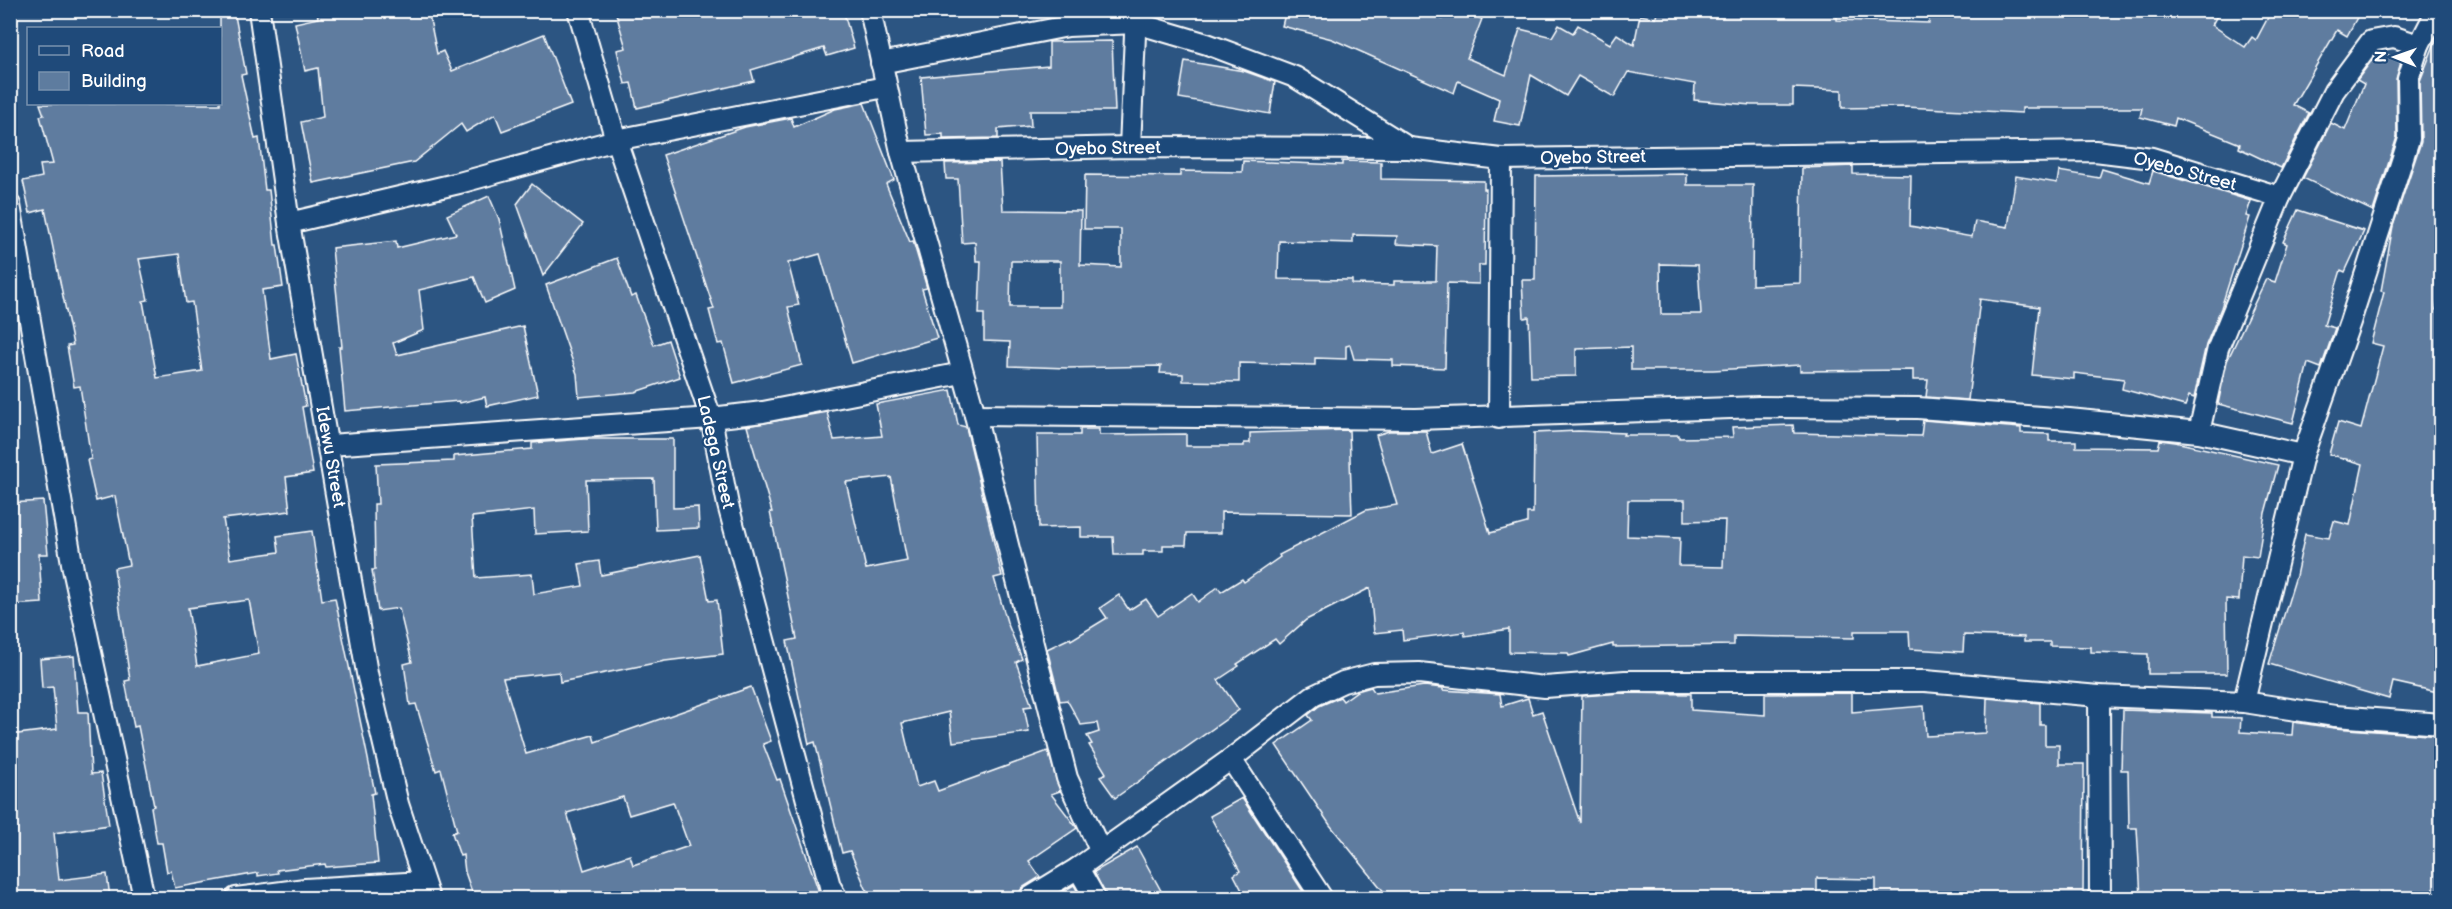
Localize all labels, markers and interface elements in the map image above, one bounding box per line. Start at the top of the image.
legend [27,27,222,105]
north arrow [2365,27,2425,87]
text: Road [81,41,125,62]
text: N [2372,51,2391,63]
text: Building [81,71,147,92]
street label: Oyebo Street [1055,137,1162,160]
street label: Oyebo Street [1540,146,1647,169]
street label: Oyebo Street [2131,148,2239,195]
street label: Ladega Street [692,393,739,511]
street label: Idewu Street [311,405,350,510]

